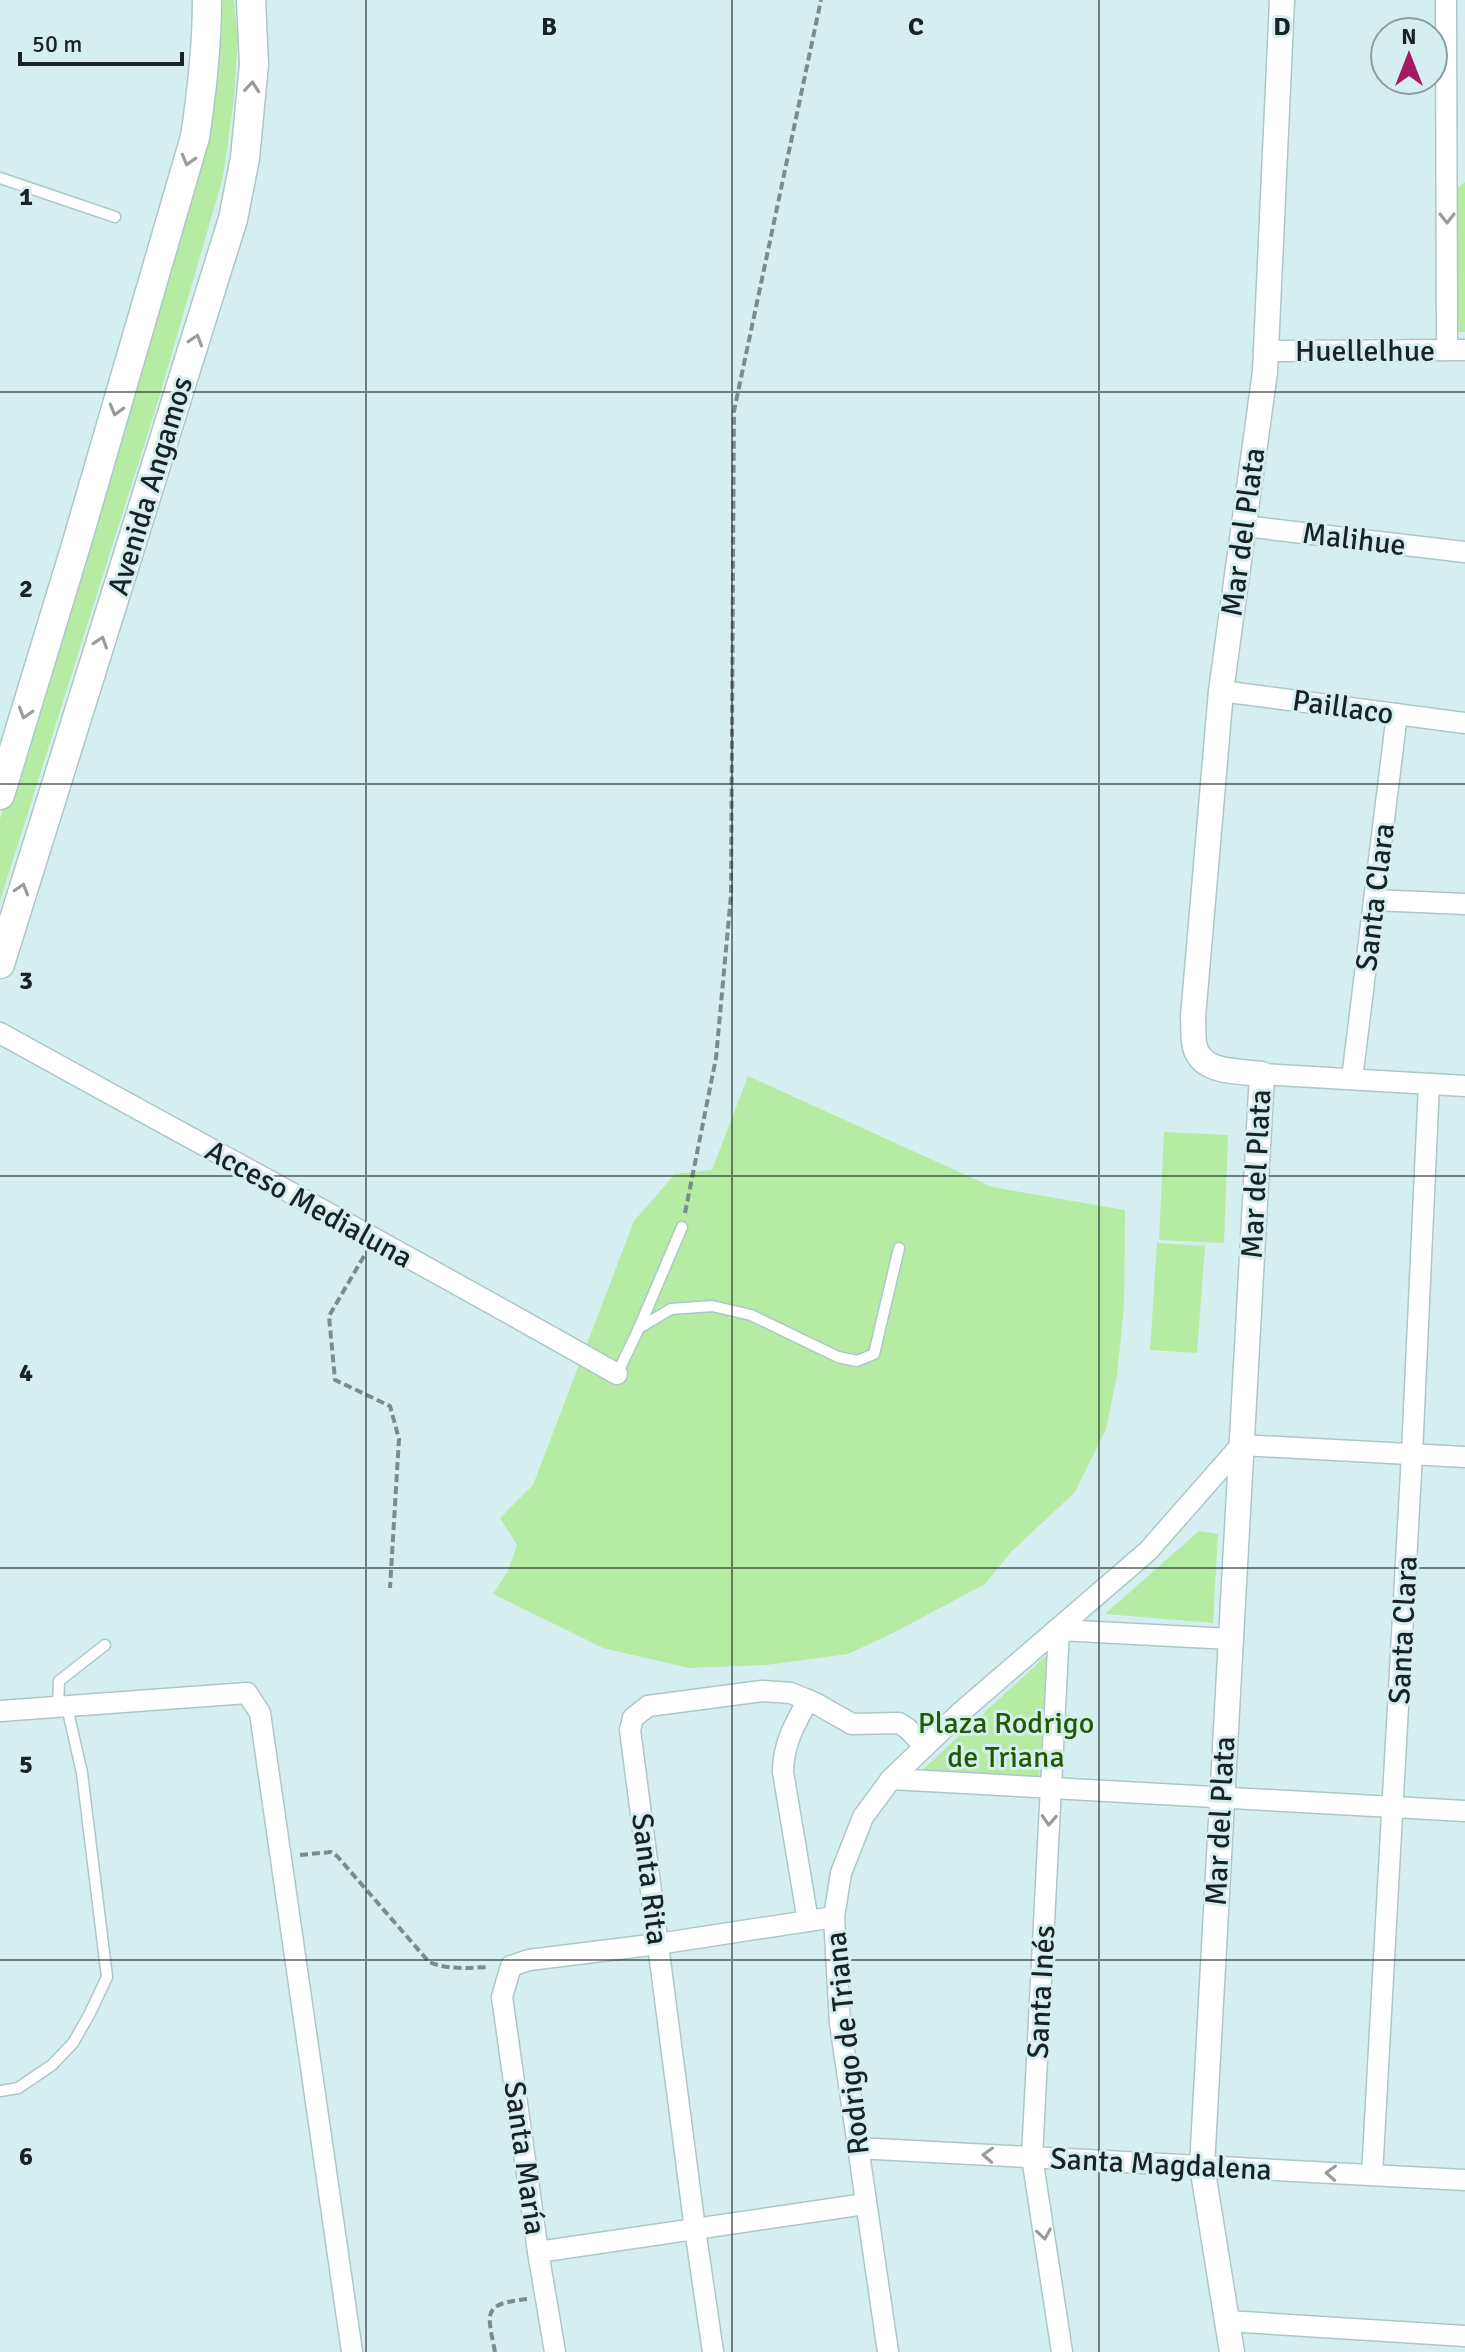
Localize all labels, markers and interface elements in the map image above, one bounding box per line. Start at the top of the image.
text: B [541,11,557,43]
text: C [908,11,924,43]
text: D [1273,11,1291,43]
scale bar [20,16,182,66]
north arrow [1369,16,1449,96]
text: N [1401,23,1417,50]
text: 50 m [32,29,82,59]
one-way arrow [243,80,260,93]
one-way arrow [181,153,197,167]
text: 1 [19,181,33,213]
one-way arrow [1438,212,1455,225]
street label: Huellelhue [1295,333,1435,370]
one-way arrow [187,334,203,347]
street label: Avenida Angamos [100,372,201,600]
one-way arrow [109,403,125,416]
street label: Mar del Plata [1213,445,1274,619]
street label: Malihue [1300,515,1408,564]
text: 2 [19,573,33,605]
one-way arrow [92,635,108,649]
street label: Paillaco [1290,682,1396,733]
one-way arrow [18,705,34,719]
street label: Santa Clara [1348,821,1403,973]
one-way arrow [13,883,29,897]
text: 3 [19,965,33,997]
street label: Mar del Plata [1234,1088,1279,1260]
street label: Acceso Medialuna [199,1132,419,1277]
text: 4 [19,1357,33,1389]
street label: Santa Clara [1381,1555,1426,1705]
park label: Plaza Rodrigo de Triana [918,1705,1094,1776]
street label: Mar del Plata [1198,1735,1243,1907]
text: 5 [19,1749,33,1781]
street label: Santa Rita [623,1811,676,1947]
one-way arrow [1041,1814,1058,1827]
street label: Santa Inés [1020,1924,1063,2060]
street label: Rodrigo de Triana [817,1930,878,2156]
street label: Santa María [495,2079,554,2237]
street label: Santa Magdalena [1049,2140,1273,2189]
text: 6 [19,2141,33,2173]
one-way arrow [981,2147,994,2164]
one-way arrow [1324,2165,1337,2182]
one-way arrow [1035,2227,1052,2241]

